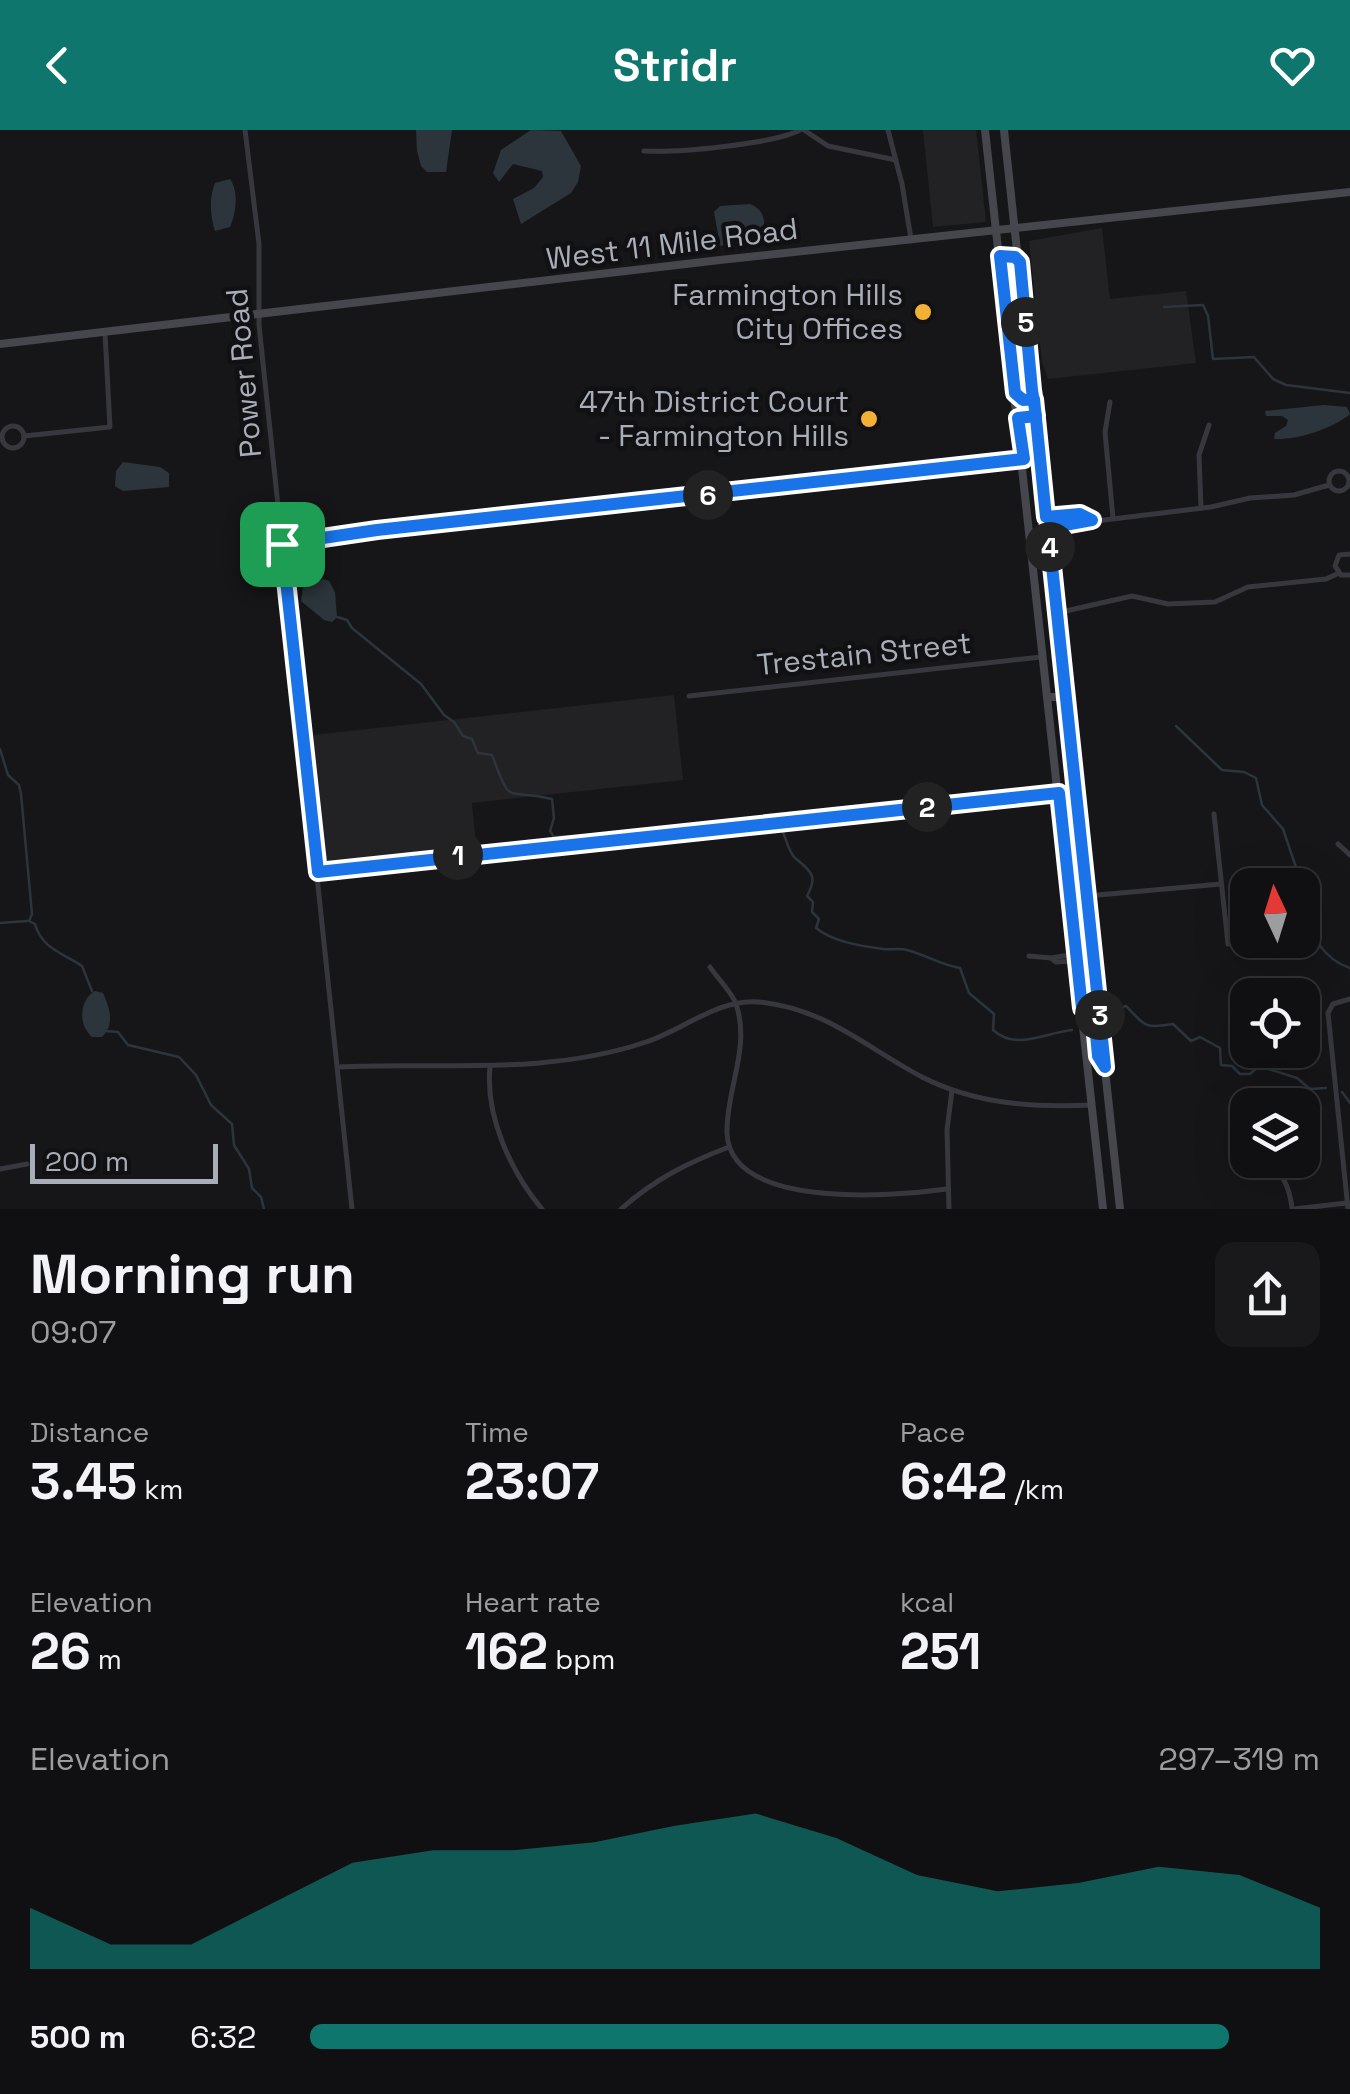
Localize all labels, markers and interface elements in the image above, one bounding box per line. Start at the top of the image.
text: Stridr [613,37,737,94]
icon: back [30,38,85,93]
icon: heart [1265,38,1320,93]
street label: West 11 Mile Road [544,209,800,278]
place label: Farmington Hills City Offices [672,275,903,348]
street label: Power Road [217,287,270,459]
pin: 5 [1001,297,1051,347]
marker: Farmington Hills City Offices [912,301,934,323]
text: 5 [1018,304,1034,340]
place label: 47th District Court - Farmington Hills [579,382,849,455]
marker: 47th District Court - Farmington Hills [858,408,880,430]
pin: 6 [683,470,733,520]
text: 6 [699,477,717,513]
pin [240,502,325,587]
icon: arrive [255,517,310,572]
pin: 4 [1025,522,1075,572]
text: 4 [1041,529,1059,565]
street label: Trestain Street [755,623,973,684]
pin: 2 [902,782,952,832]
text: 2 [919,789,935,825]
pin: 1 [433,830,483,880]
text: 1 [452,837,464,873]
north arrow [1230,868,1320,958]
map controls [1230,868,1320,1178]
button: locate [1230,978,1320,1068]
pin: 3 [1075,990,1125,1040]
text: 3 [1091,997,1109,1033]
button: layers [1230,1088,1320,1178]
scale bar [30,1139,218,1184]
text: 200 m [45,1143,129,1179]
text: Morning run [30,1239,355,1309]
button: share [1215,1242,1320,1347]
text: 09:07 [30,1312,116,1352]
text: Distance [30,1414,149,1450]
text: Time [465,1414,529,1450]
text: Pace [900,1414,966,1450]
text: 3.45 [30,1450,137,1514]
text: 23:07 [465,1450,599,1514]
text: 6:42 [900,1450,1007,1514]
text: km [137,1471,183,1507]
text: /km [1007,1471,1064,1507]
text: Elevation [30,1584,153,1620]
text: Heart rate [465,1584,601,1620]
text: kcal [900,1584,954,1620]
text: 26 [30,1620,91,1684]
text: 162 [465,1620,548,1684]
text: 251 [900,1620,981,1684]
text: m [91,1641,122,1677]
text: bpm [548,1641,615,1677]
text: Elevation [30,1739,170,1779]
text: 297–319 m [1159,1739,1320,1779]
text: 500 m [30,2017,126,2057]
text: 6:32 [190,2017,256,2057]

